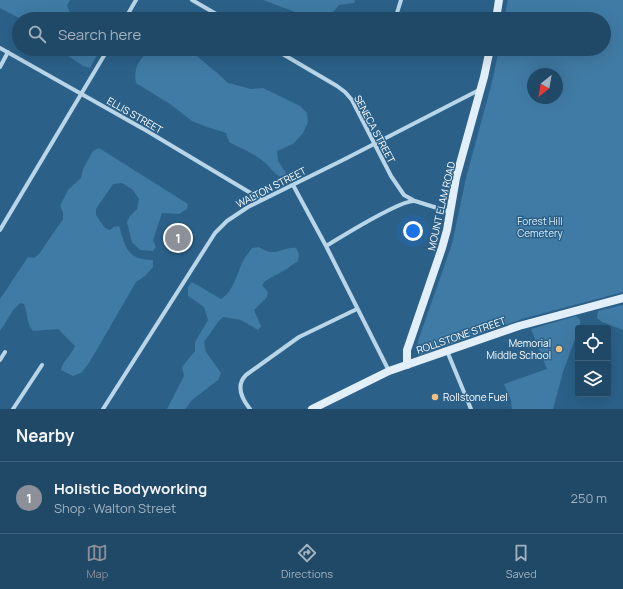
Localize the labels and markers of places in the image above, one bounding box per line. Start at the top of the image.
pin: 1 [165,223,191,253]
place label: Memorial Middle School [486,336,551,362]
marker: Memorial Middle School [554,344,564,354]
place label: Rollstone Fuel [443,390,508,404]
marker: Rollstone Fuel [430,392,440,402]

